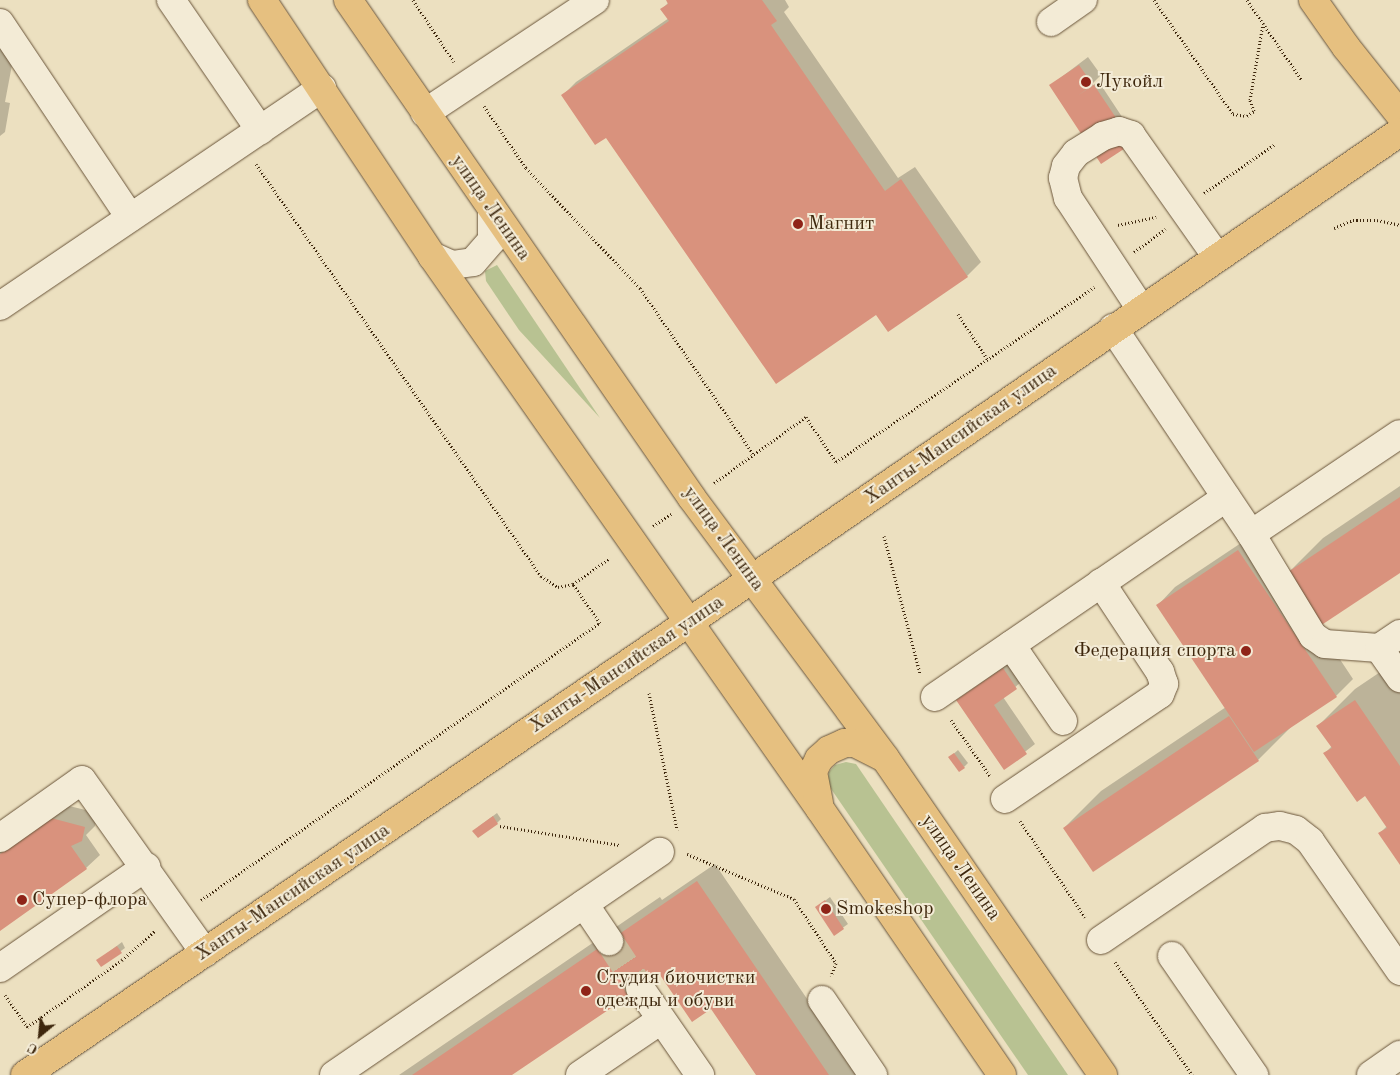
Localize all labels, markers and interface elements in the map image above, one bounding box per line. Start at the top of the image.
place label: Лукойл [1096,70,1163,94]
marker: Лукойл [1080,76,1092,88]
street label: улица Ленина [445,150,535,266]
place label: Магнит [808,212,875,236]
marker: Магнит [792,218,804,230]
street label: Ханты-Мансийская улица [860,359,1062,511]
street label: улица Ленина [677,482,769,596]
street label: Ханты-Мансийская улица [525,591,729,739]
place label: Федерация спорта [1074,639,1236,663]
marker: Федерация спорта [1240,645,1252,657]
street label: улица Ленина [915,810,1005,926]
street label: Ханты-Мансийская улица [191,819,395,967]
place label: Супер-флора [32,888,147,912]
marker: Супер-флора [16,894,28,906]
place label: Smokeshop [836,897,934,921]
marker: Smokeshop [820,903,832,915]
place label: Студия биочистки одежды и обуви [596,967,755,1014]
marker: Студия биочистки одежды и обуви [580,985,592,997]
north arrow [15,1010,65,1060]
text: С [26,1040,40,1057]

